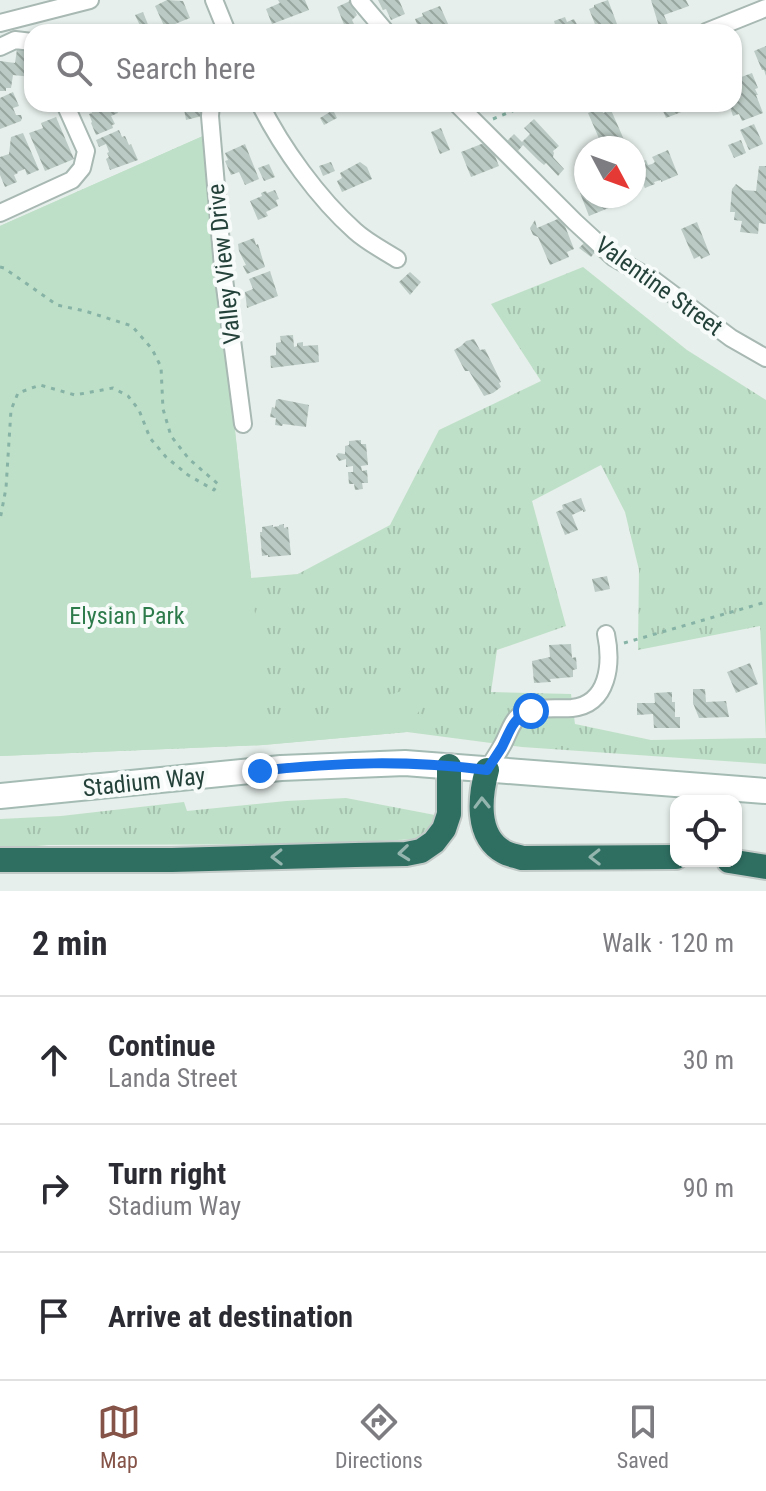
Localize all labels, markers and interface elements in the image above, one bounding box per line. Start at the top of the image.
search box [24,24,742,112]
icon: search [52,46,96,90]
text: Search here [116,51,256,86]
north arrow [574,136,646,208]
street label: Valley View Drive [202,182,246,346]
street label: Valentine Street [590,231,728,341]
park label: Elysian Park [69,602,185,630]
route start [513,693,549,729]
route end [242,753,278,789]
street label: Stadium Way [81,762,207,802]
map controls [670,795,742,867]
button: locate [670,795,742,867]
one-way arrow [473,796,491,809]
one-way arrow [397,844,410,861]
one-way arrow [588,848,601,866]
one-way arrow [270,849,283,866]
text: 2 min [32,923,108,963]
text: Walk · 120 m [602,928,734,958]
text: Continue [108,1028,215,1063]
icon: ahead [32,1038,76,1082]
text: 30 m [683,1045,734,1075]
text: Landa Street [108,1063,238,1093]
text: Turn right [108,1156,226,1191]
icon: right [32,1166,76,1210]
text: 90 m [683,1173,734,1203]
text: Stadium Way [108,1191,241,1221]
icon: arrive [32,1294,76,1338]
text: Arrive at destination [108,1299,353,1334]
tab: Map [97,1400,141,1473]
tab: Directions [335,1400,423,1473]
tab: Saved [617,1400,669,1473]

